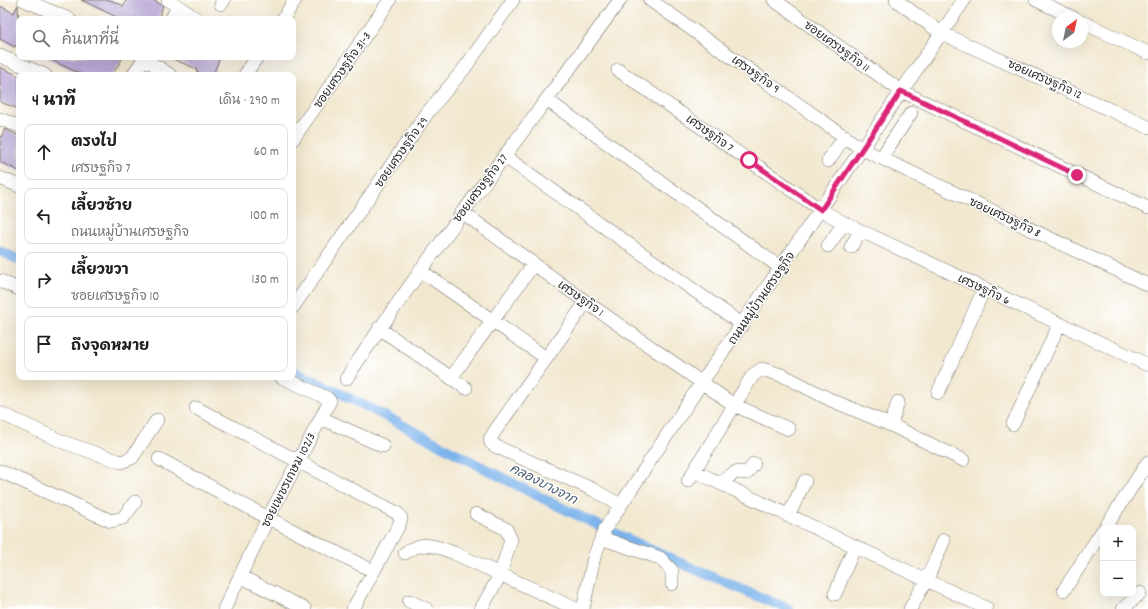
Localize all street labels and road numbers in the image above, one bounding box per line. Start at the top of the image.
street label: ซอยเศรษฐกิจ 11 [800,17,873,77]
street label: ซอยเศรษฐกิจ 31-3 [310,29,376,113]
street label: เศรษฐกิจ 9 [727,52,783,98]
street label: ซอยเศรษฐกิจ 12 [1004,56,1085,104]
street label: เศรษฐกิจ 7 [682,112,737,157]
street label: ซอยเศรษฐกิจ 29 [371,114,433,192]
street label: ซอยเศรษฐกิจ 27 [450,151,513,227]
street label: ซอยเศรษฐกิจ 8 [966,194,1043,242]
street label: ถนนหมู่บ้านเศรษฐกิจ [724,248,800,349]
street label: เศรษฐกิจ 6 [954,271,1012,310]
street label: เศรษฐกิจ 1 [554,277,607,321]
street label: ซอยเพชรเกษม 102/3 [258,430,321,531]

